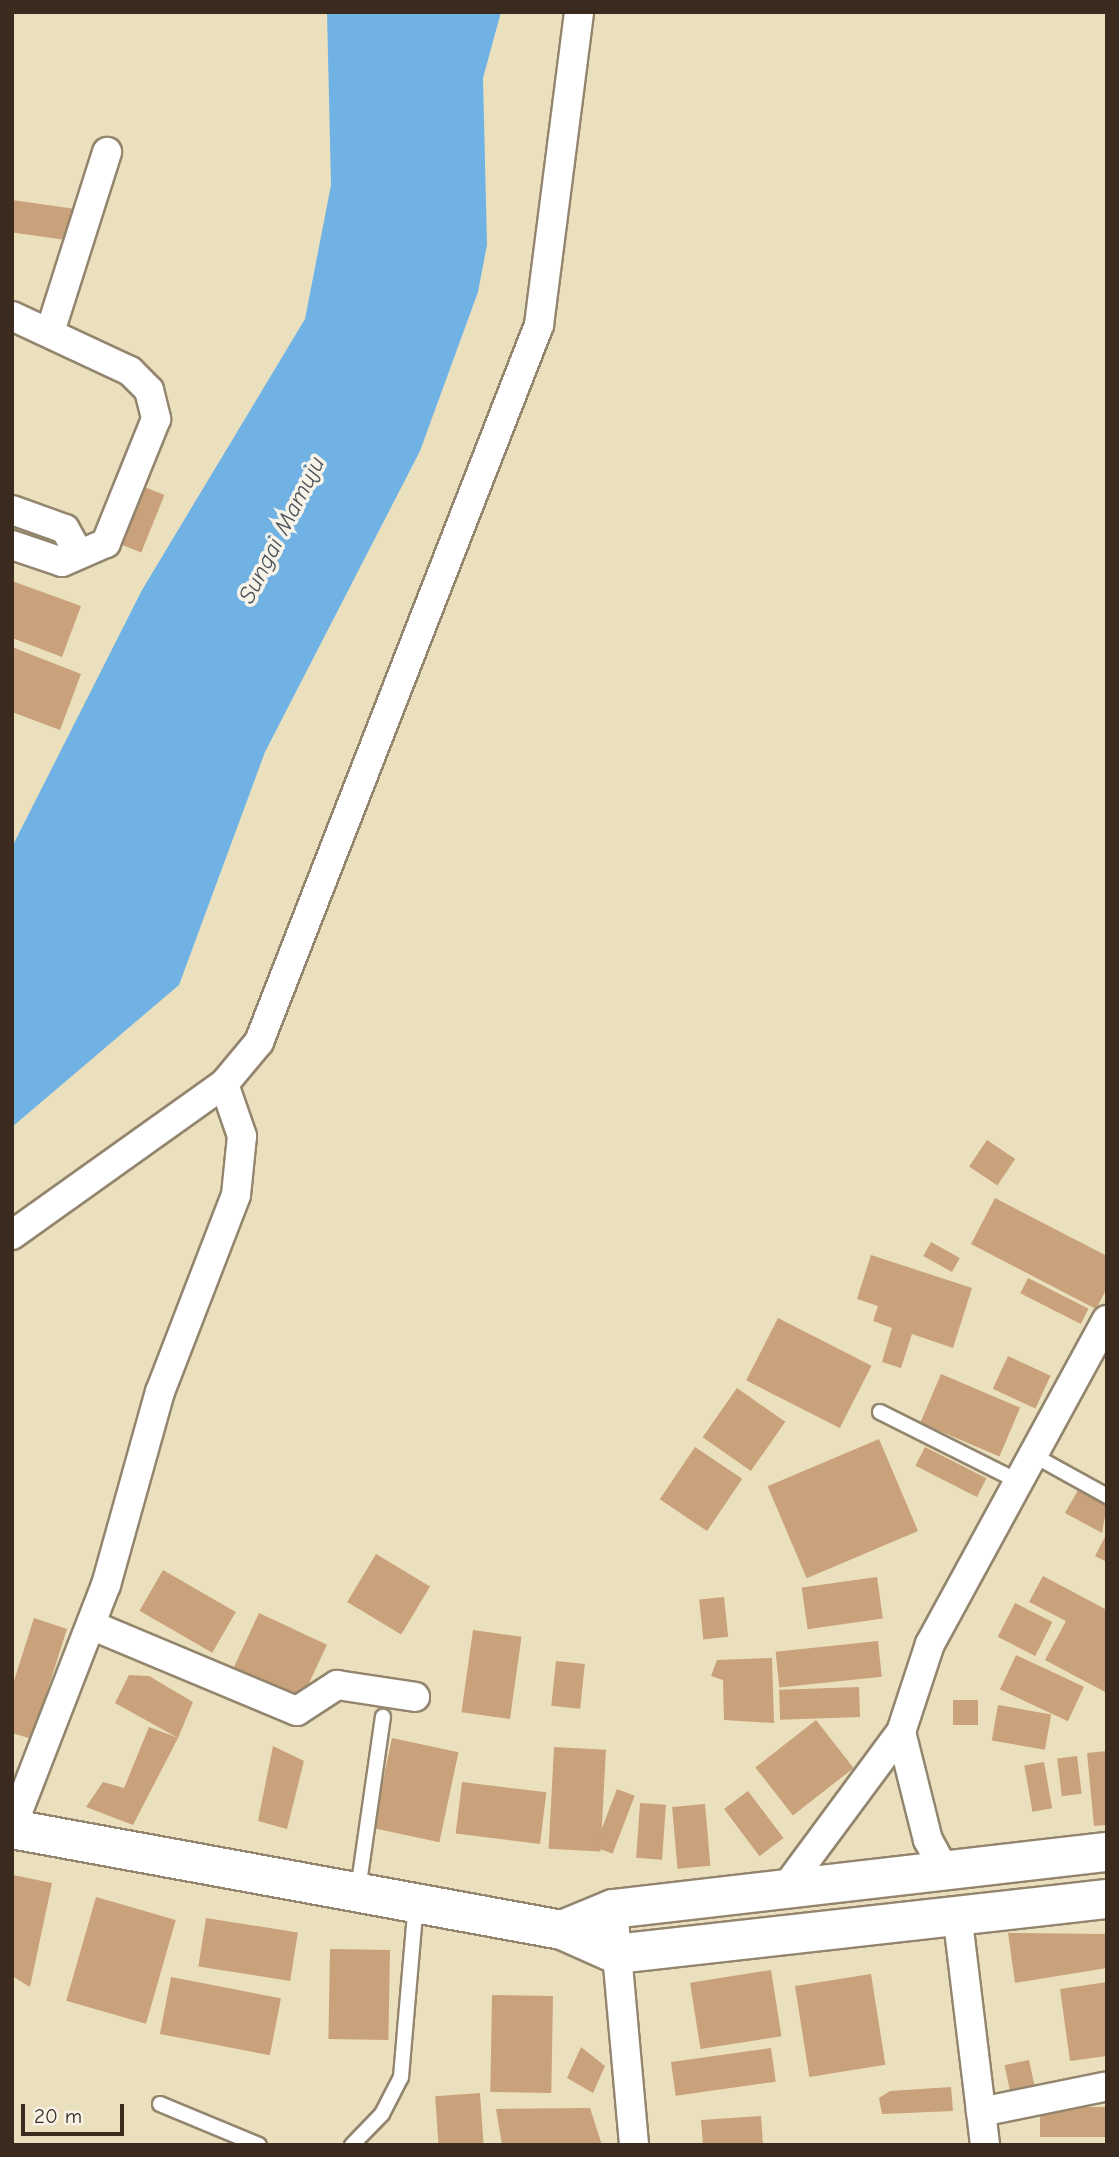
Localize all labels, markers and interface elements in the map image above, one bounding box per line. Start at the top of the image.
water label: Sungai Mamuju [233,452,331,608]
scale bar [24,2090,128,2134]
text: 20 m [34,2104,82,2128]

